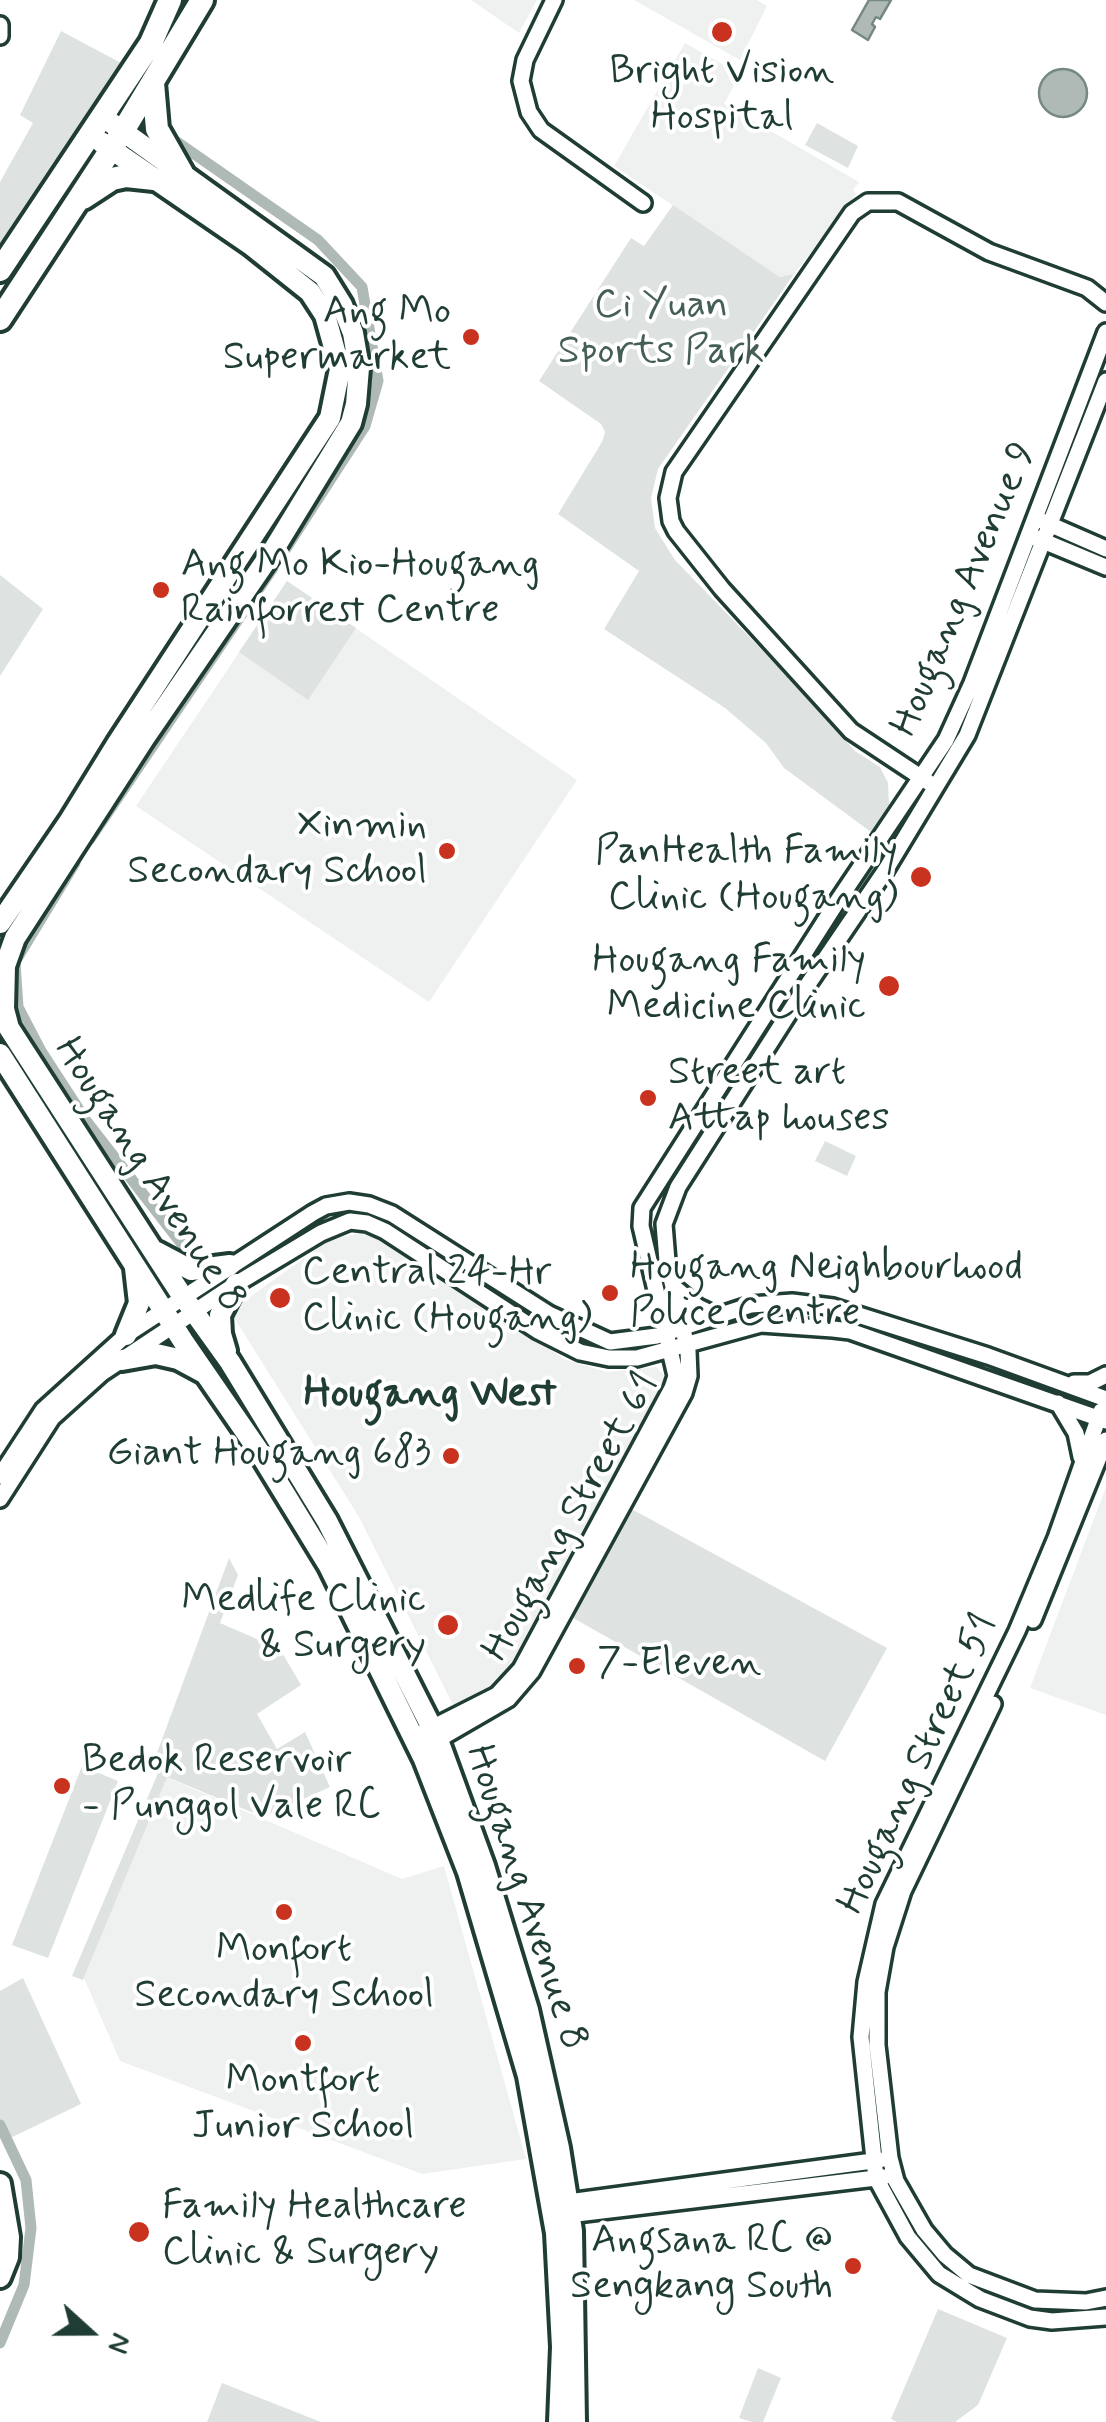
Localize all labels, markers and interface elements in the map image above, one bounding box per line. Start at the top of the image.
marker: Bright Vision Hospital [709,19,735,45]
place label: Bright Vision Hospital [610,50,834,144]
park label: Ci Yuan Sports Park [558,284,764,378]
place label: Ang Mo Supermarket [223,290,451,384]
marker: Ang Mo Supermarket [460,326,482,348]
street label: Hougang Avenue 9 [882,436,1050,744]
place label: Ang Mo Kio-Hougang Rainforrest Centre [181,543,540,637]
marker: Ang Mo Kio-Hougang Rainforrest Centre [150,579,172,601]
place label: Xinmin Secondary School [127,804,427,898]
place label: PanHealth Family Clinic (Hougang) [595,830,898,924]
marker: Xinmin Secondary School [436,840,458,862]
marker: PanHealth Family Clinic (Hougang) [908,864,934,890]
place label: Hougang Family Medicine Clinic [592,939,866,1033]
marker: Hougang Family Medicine Clinic [876,973,902,999]
street label: Hougang Avenue 8 [41,1030,255,1322]
place label: Street art Attap houses [668,1051,889,1145]
marker: Street art Attap houses [637,1087,659,1109]
place label: Hougang Neighbourhood Police Centre [630,1246,1023,1340]
place label: Central 24-Hr Clinic (Hougang) [302,1251,592,1345]
marker: Hougang Neighbourhood Police Centre [599,1282,621,1304]
marker: Central 24-Hr Clinic (Hougang) [267,1285,293,1311]
street label: Hougang Street 61 [474,1365,672,1671]
district label: Hougang West [303,1371,557,1421]
place label: Giant Hougang 683 [107,1432,431,1480]
marker: Giant Hougang 683 [440,1445,462,1467]
place label: Medlife Clinic & Surgery [181,1578,426,1672]
street label: Hougang Street 51 [829,1607,1011,1923]
marker: Medlife Clinic & Surgery [435,1612,461,1638]
place label: 7-Eleven [597,1642,761,1690]
marker: 7-Eleven [566,1655,588,1677]
place label: Bedok Reservoir - Punggol Vale RC [82,1739,381,1833]
street label: Hougang Avenue 8 [452,1739,596,2057]
marker: Bedok Reservoir - Punggol Vale RC [51,1775,73,1797]
marker: Monfort Secondary School [273,1901,295,1923]
place label: Monfort Secondary School [134,1928,434,2022]
marker: Montfort Junior School [292,2032,314,2054]
place label: Montfort Junior School [192,2059,414,2153]
place label: Family Healthcare Clinic & Surgery [162,2185,467,2279]
marker: Family Healthcare Clinic & Surgery [126,2219,152,2245]
place label: Angsana RC @ Sengkang South [570,2219,833,2313]
marker: Angsana RC @ Sengkang South [842,2255,864,2277]
north arrow [40,2282,140,2382]
text: N [98,2328,139,2358]

